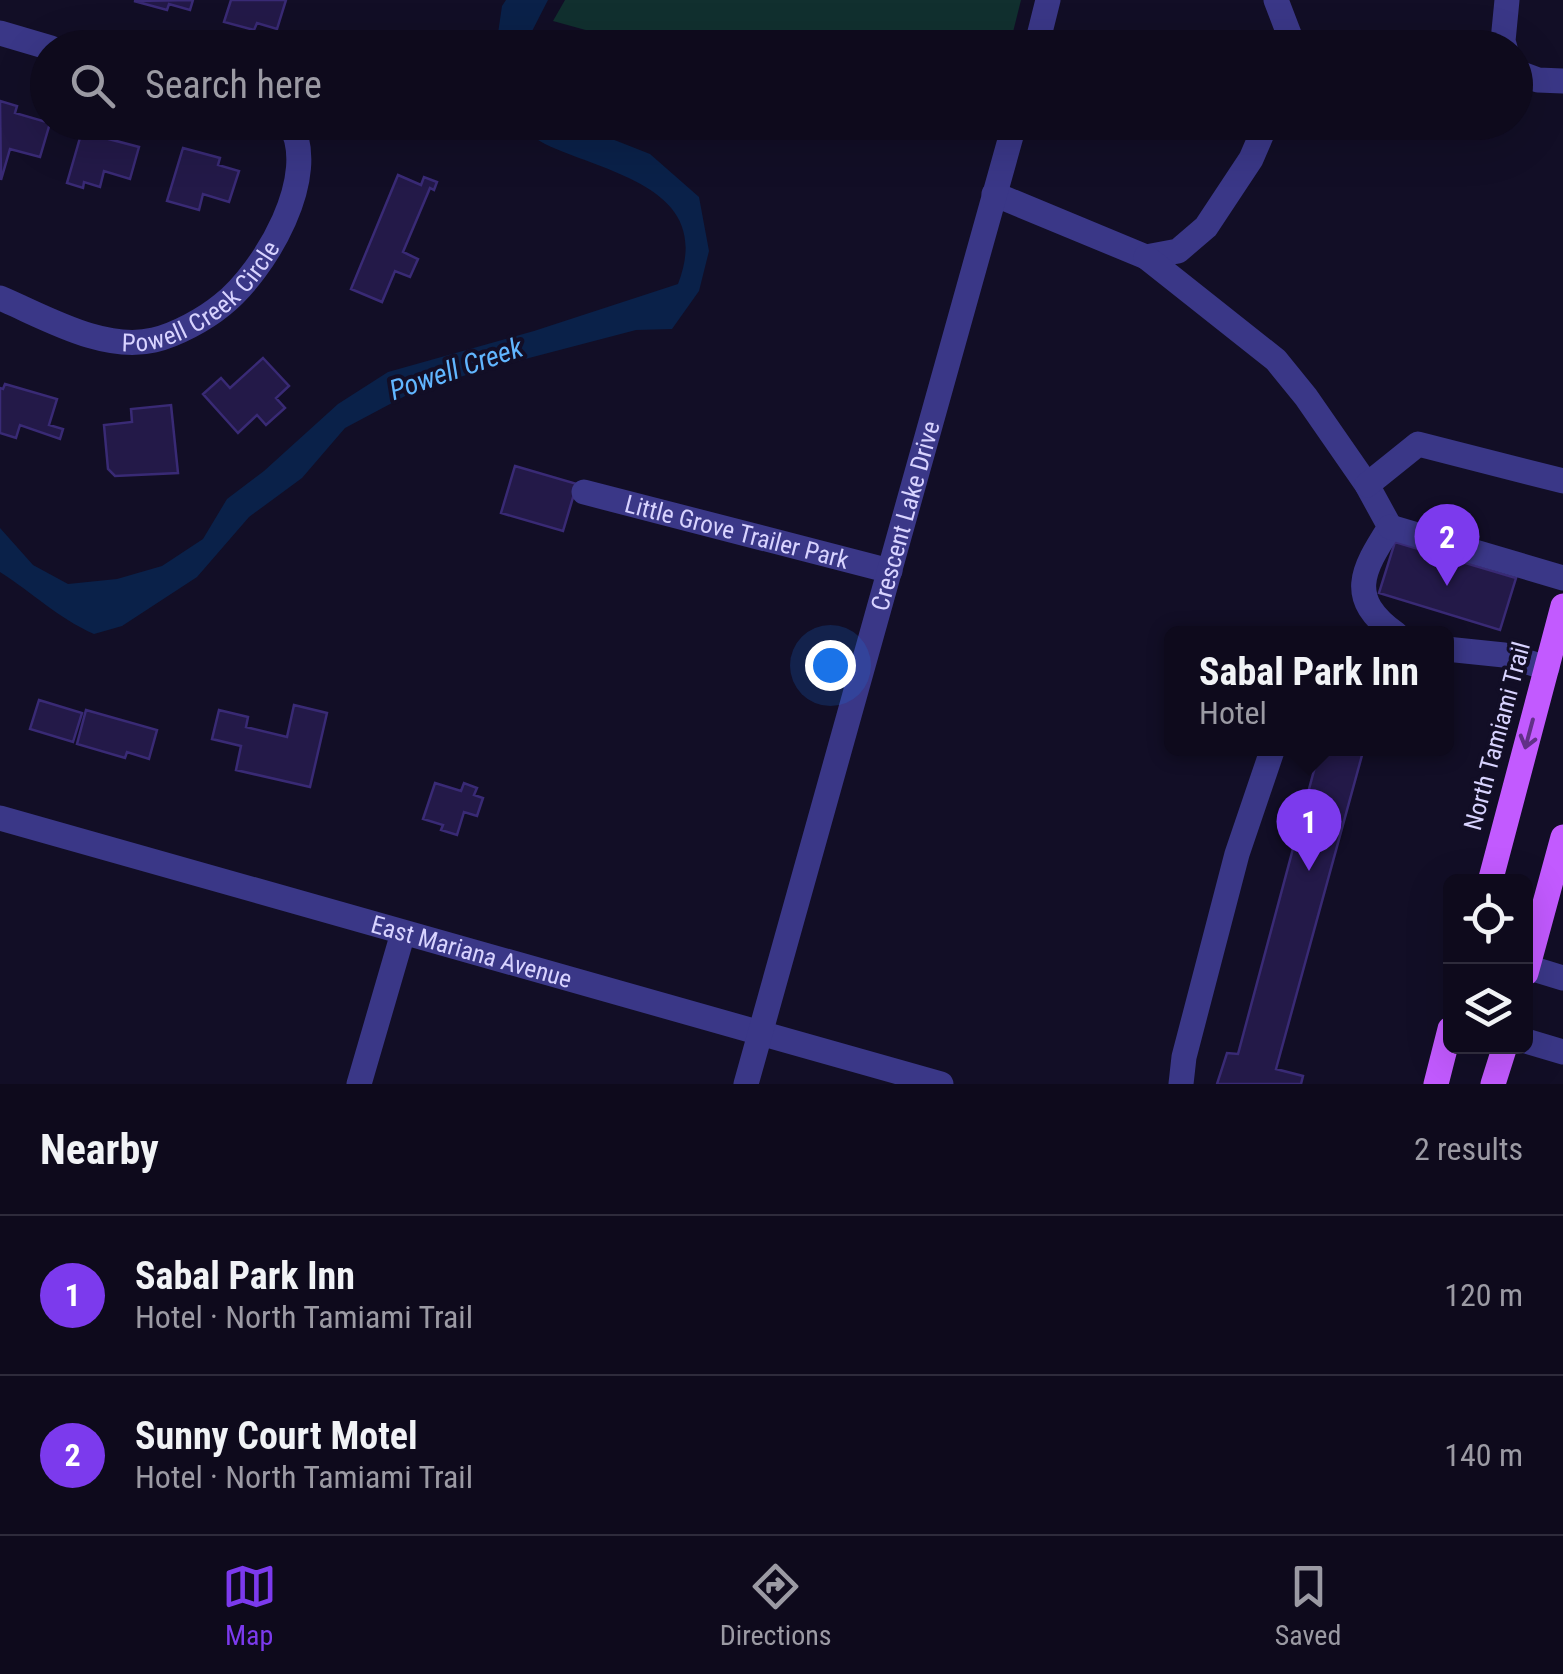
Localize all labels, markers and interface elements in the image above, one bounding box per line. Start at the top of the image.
search box [30,30,1533,140]
icon: search [65,58,120,113]
text: Search here [145,63,322,107]
street label: Powell Creek Circle [121,236,285,357]
water label: Powell Creek [385,331,528,407]
street label: Crescent Lake Drive [865,418,945,614]
street label: Little Grove Trailer Park [622,489,853,574]
pin: 2 [1414,504,1480,586]
popup [1164,626,1454,756]
street label: North Tamiami Trail [1458,639,1536,833]
your location [805,640,856,691]
text: Sabal Park Inn [1199,650,1419,694]
text: Hotel [1199,694,1267,732]
one-way arrow [1518,718,1537,749]
pin: 1 [1276,788,1342,871]
map controls [1443,874,1533,1054]
button: locate [1443,874,1533,964]
street label: East Mariana Avenue [368,909,575,993]
button: layers [1443,964,1533,1054]
text: Nearby [40,1125,159,1174]
text: 2 results [1414,1130,1523,1168]
text: Sabal Park Inn [135,1254,355,1298]
text: 1 [64,1276,81,1314]
text: 120 m [1444,1276,1523,1314]
text: Hotel · North Tamiami Trail [135,1298,473,1336]
text: Sunny Court Motel [135,1414,418,1458]
text: 2 [64,1436,81,1474]
text: 140 m [1444,1436,1523,1474]
text: Hotel · North Tamiami Trail [135,1458,473,1496]
tab: Map [222,1559,277,1652]
tab: Directions [720,1559,832,1652]
tab: Saved [1275,1559,1341,1652]

